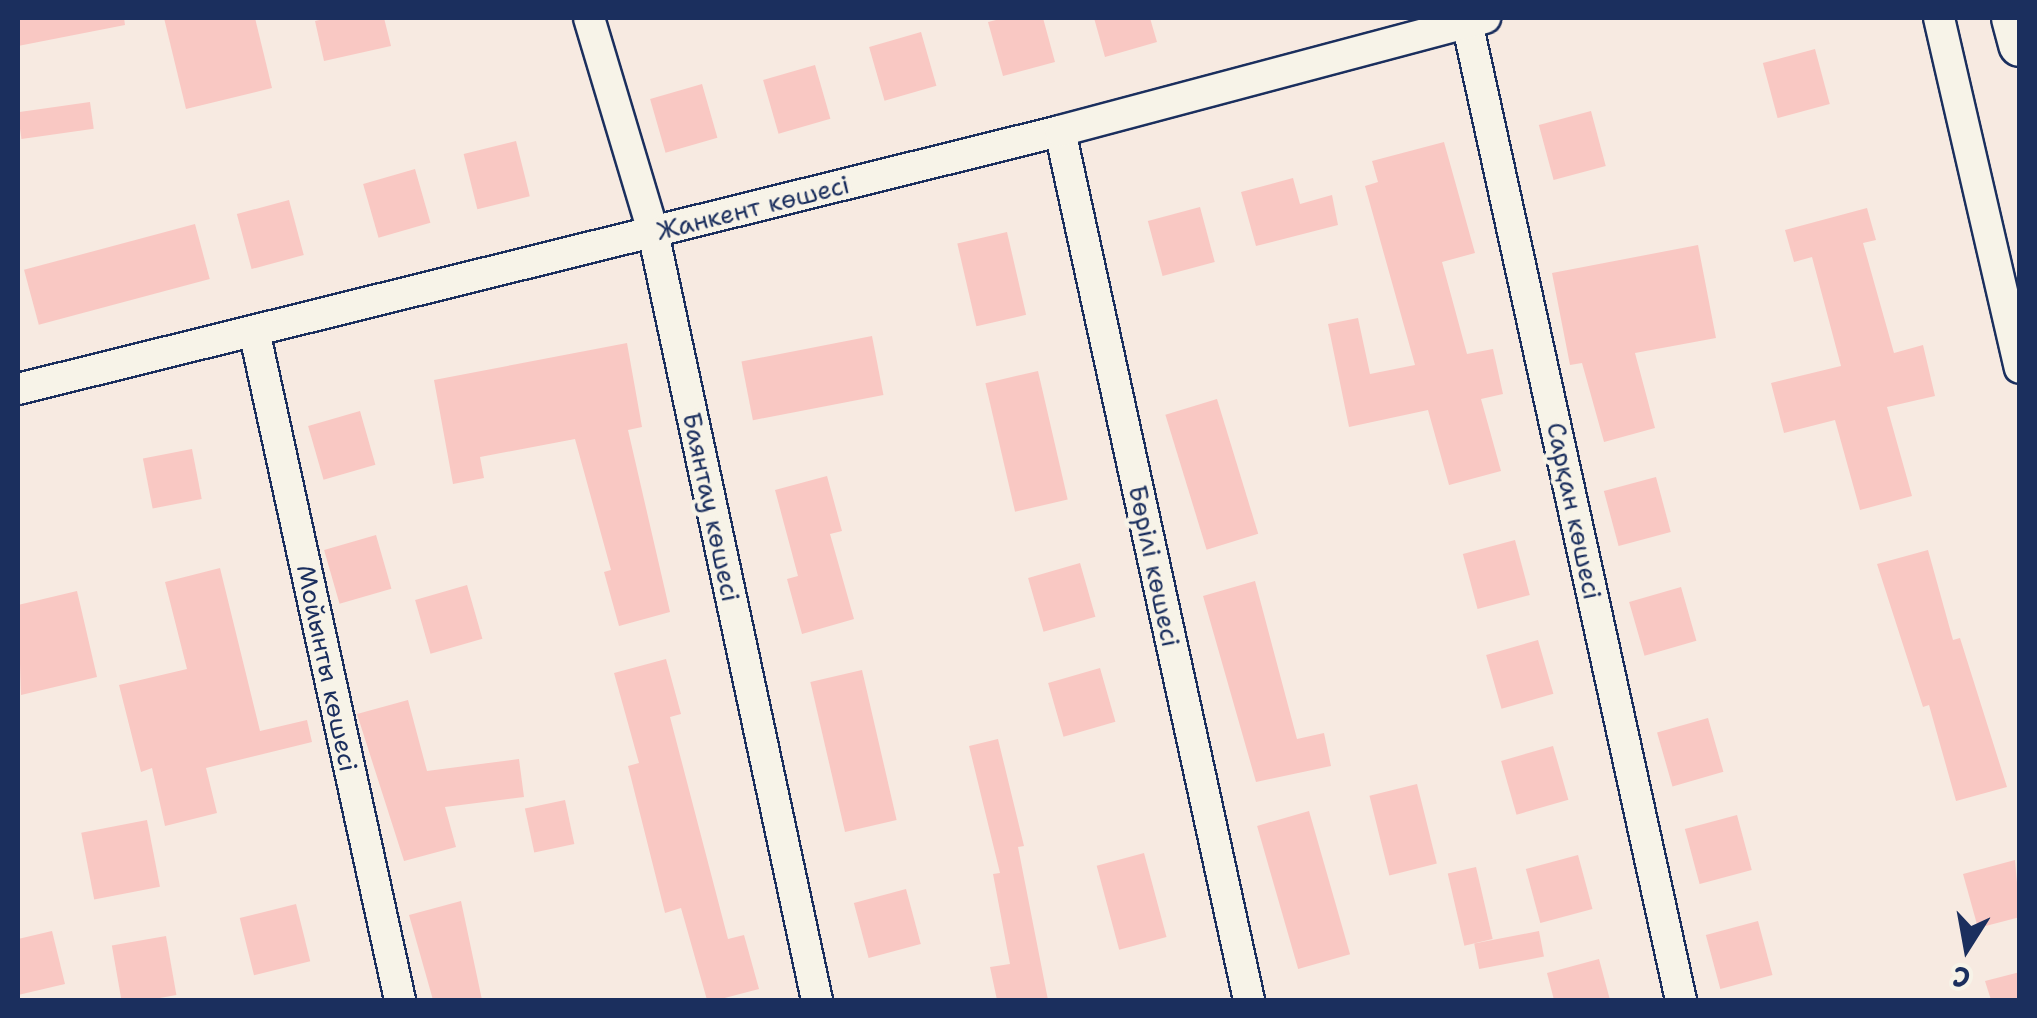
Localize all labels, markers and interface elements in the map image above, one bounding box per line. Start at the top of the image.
street label: Жанкент көшесі [654,170,852,246]
street label: Баянтау көшесі [676,410,746,604]
street label: Сарқан көшесі [1541,420,1607,602]
street label: Бөрілі көшесі [1122,482,1186,650]
street label: Мойынты көшесі [290,562,364,774]
north arrow [1917,898,2017,998]
text: С [1949,957,1973,998]

